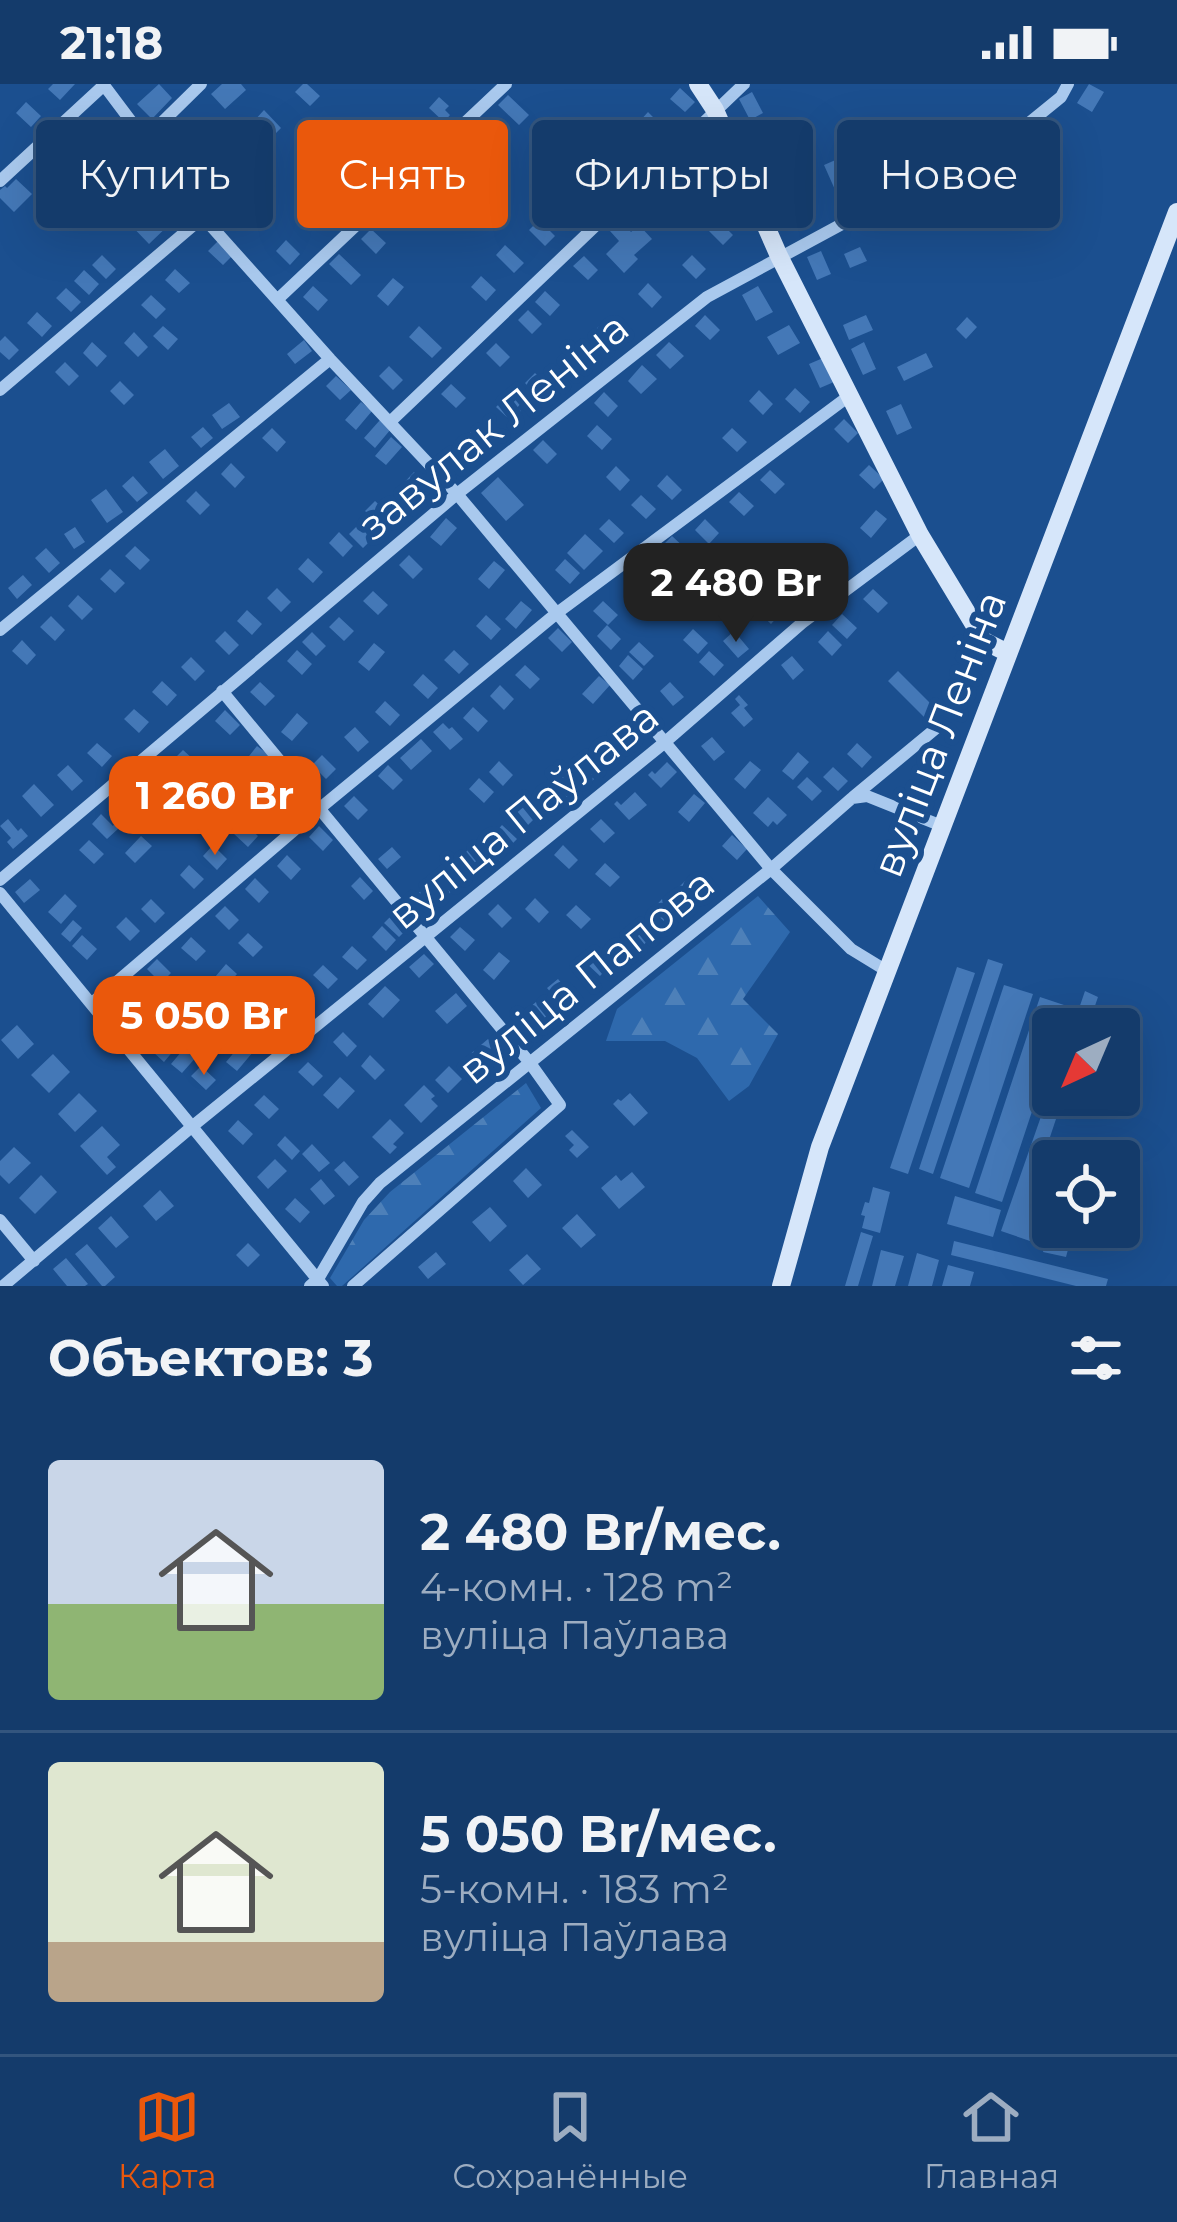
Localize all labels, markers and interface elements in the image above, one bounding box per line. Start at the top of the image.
text: 21:18 [60,15,163,70]
chip: Купить [36,120,273,228]
chip: Снять [297,120,508,228]
chip: Фильтры [532,120,813,228]
chip: Новое [837,120,1060,228]
street label: завулак Леніна [347,301,639,551]
pin: 2 480 Br [612,543,860,645]
text: 2 480 Br [650,558,822,606]
street label: вуліца Леніна [861,584,1017,884]
street label: вуліца Паўлава [377,690,669,940]
pin: 1 260 Br [91,756,339,858]
text: 1 260 Br [136,771,294,819]
street label: вуліца Папова [447,857,725,1095]
pin: 5 050 Br [80,976,328,1078]
text: 5 050 Br [120,991,288,1039]
north arrow [1032,1008,1140,1116]
map controls [1032,1008,1140,1248]
button: locate [1032,1140,1140,1248]
icon: filters [1063,1325,1129,1391]
text: Объектов: 3 [48,1327,374,1389]
text: 2 480 Br/мес. [420,1501,781,1563]
icon: home [144,1508,288,1652]
text: 4-комн. · 128 m² [420,1563,733,1611]
text: вуліца Паўлава [420,1611,729,1659]
text: 5 050 Br/мес. [420,1803,777,1865]
icon: home [144,1810,288,1954]
text: 5-комн. · 183 m² [420,1865,729,1913]
text: вуліца Паўлава [420,1913,729,1961]
tab: Карта [118,2084,217,2196]
tab: Сохранённые [452,2084,688,2196]
tab: Главная [924,2084,1059,2196]

